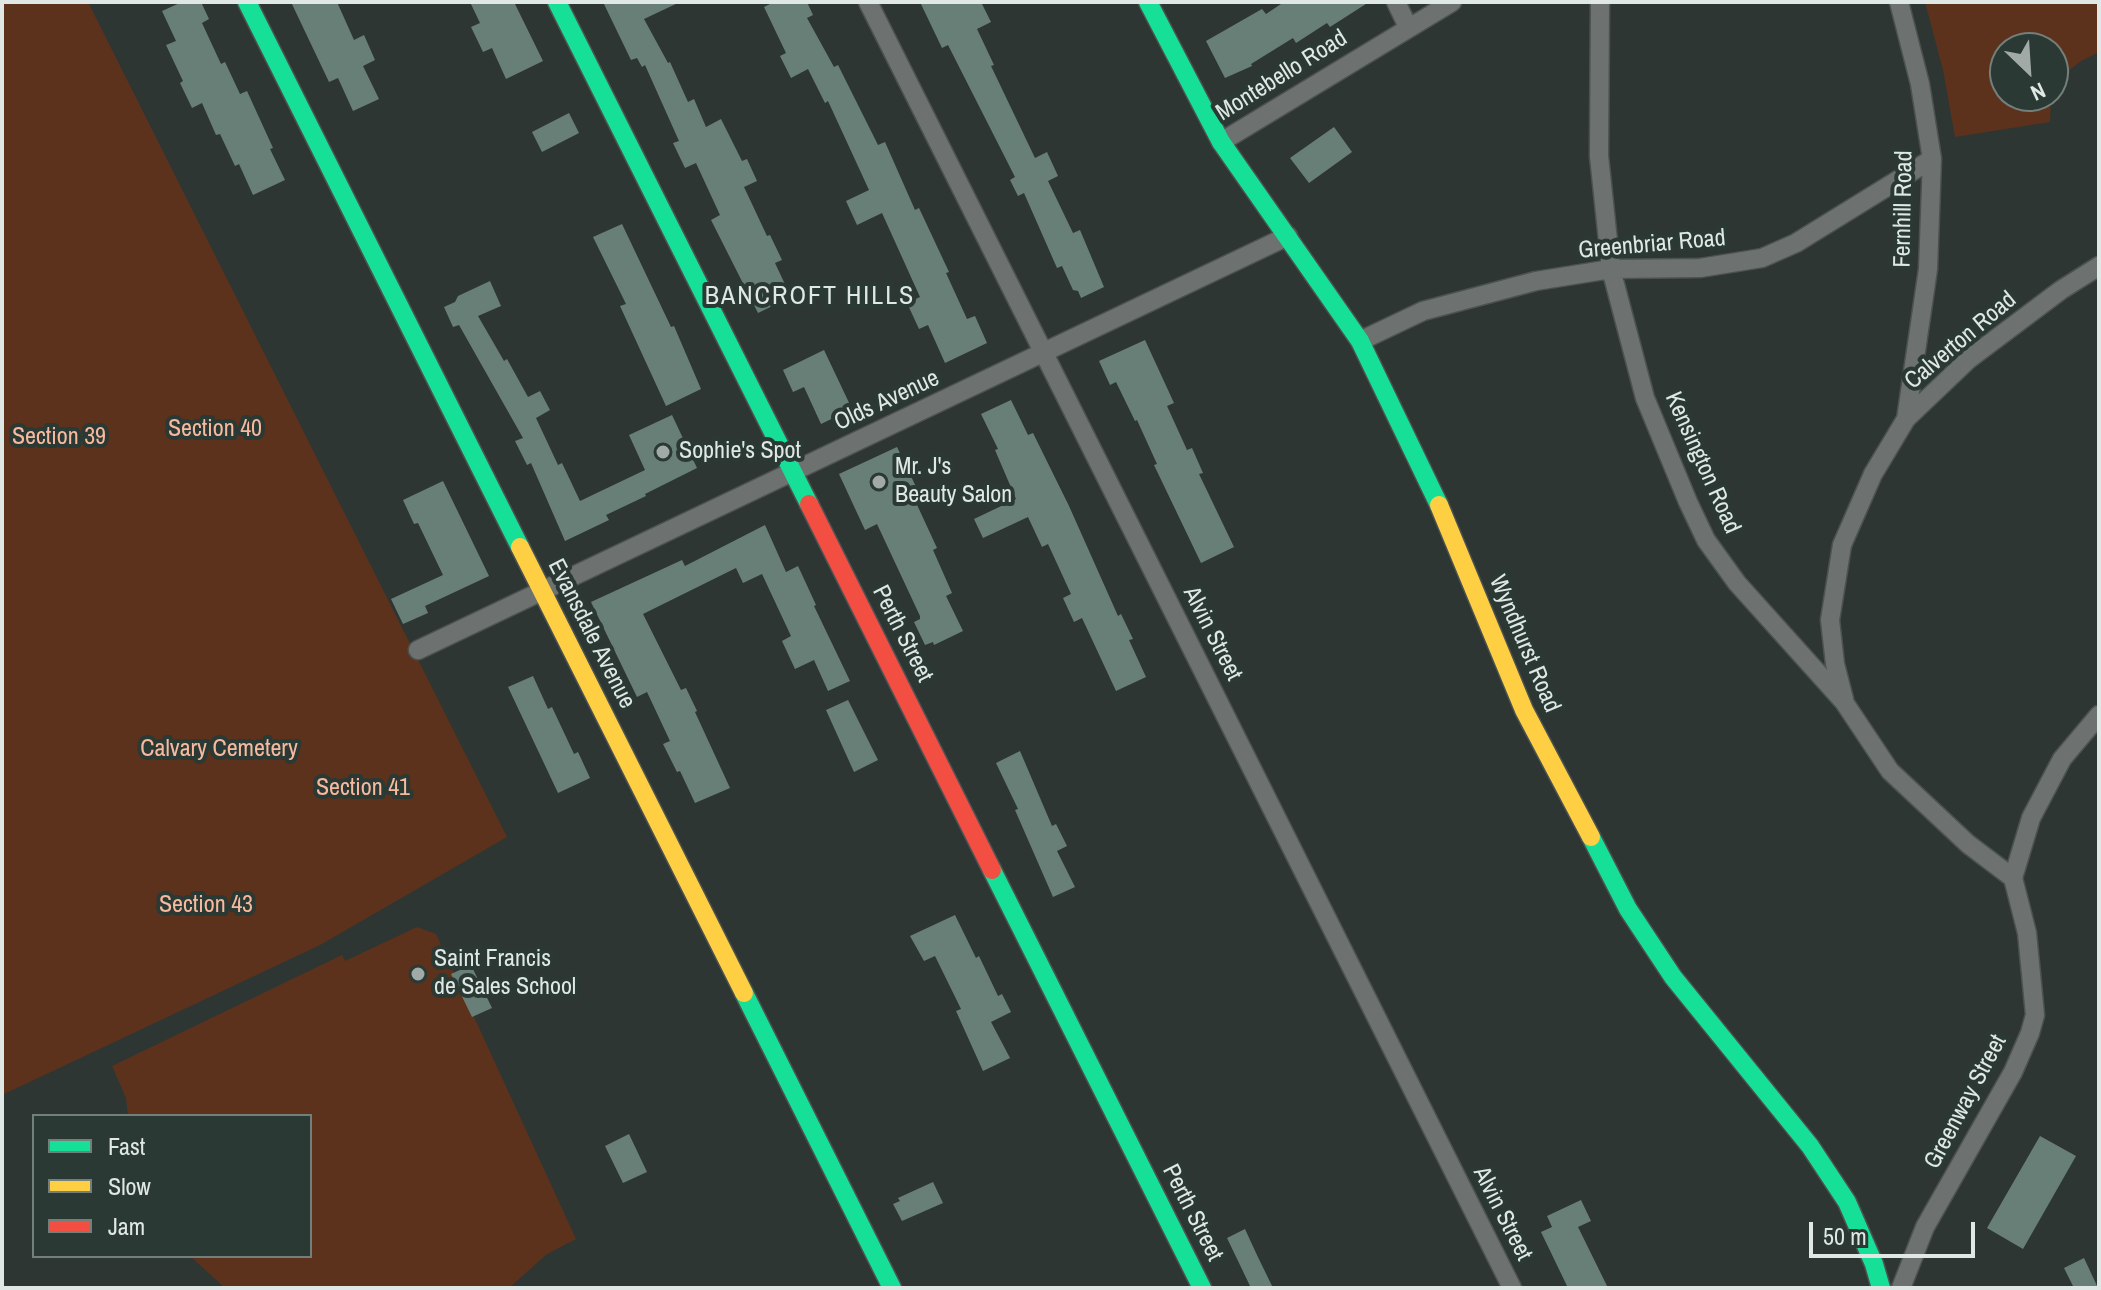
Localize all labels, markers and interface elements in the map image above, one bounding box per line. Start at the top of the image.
street label: Montebello Road [1211,24,1353,128]
north arrow [1989,32,2069,112]
text: N [2026,76,2051,108]
street label: Fernhill Road [1889,150,1919,268]
street label: Greenbriar Road [1577,224,1727,266]
district label: BANCROFT HILLS [705,281,915,313]
street label: Calverton Road [1899,286,2023,396]
street label: Olds Avenue [830,364,944,438]
street label: Kensington Road [1658,388,1746,538]
park label: Section 40 [168,416,262,444]
park label: Section 39 [12,424,106,452]
place label: Sophie's Spot [679,438,801,466]
marker: Sophie's Spot [654,443,672,461]
place label: Mr. J's Beauty Salon [895,454,1012,510]
marker: Mr. J's Beauty Salon [870,473,888,491]
street label: Evansdale Avenue [541,554,641,714]
street label: Wyndhurst Road [1482,571,1566,717]
street label: Perth Street [865,581,939,687]
street label: Alvin Street [1176,582,1248,686]
park label: Calvary Cemetery [140,736,298,764]
park label: Section 41 [316,775,410,803]
park label: Section 43 [159,892,253,920]
place label: Saint Francis de Sales School [434,946,576,1002]
marker: Saint Francis de Sales School [409,965,427,983]
street label: Greenway Street [1919,1030,2013,1174]
legend [32,1114,312,1258]
text: Fast [108,1130,145,1162]
street label: Perth Street [1155,1160,1229,1266]
street label: Alvin Street [1466,1162,1538,1266]
text: Slow [108,1170,151,1202]
scale bar [1813,1206,1979,1256]
text: Jam [108,1210,145,1242]
text: 50 m [1823,1220,1867,1252]

